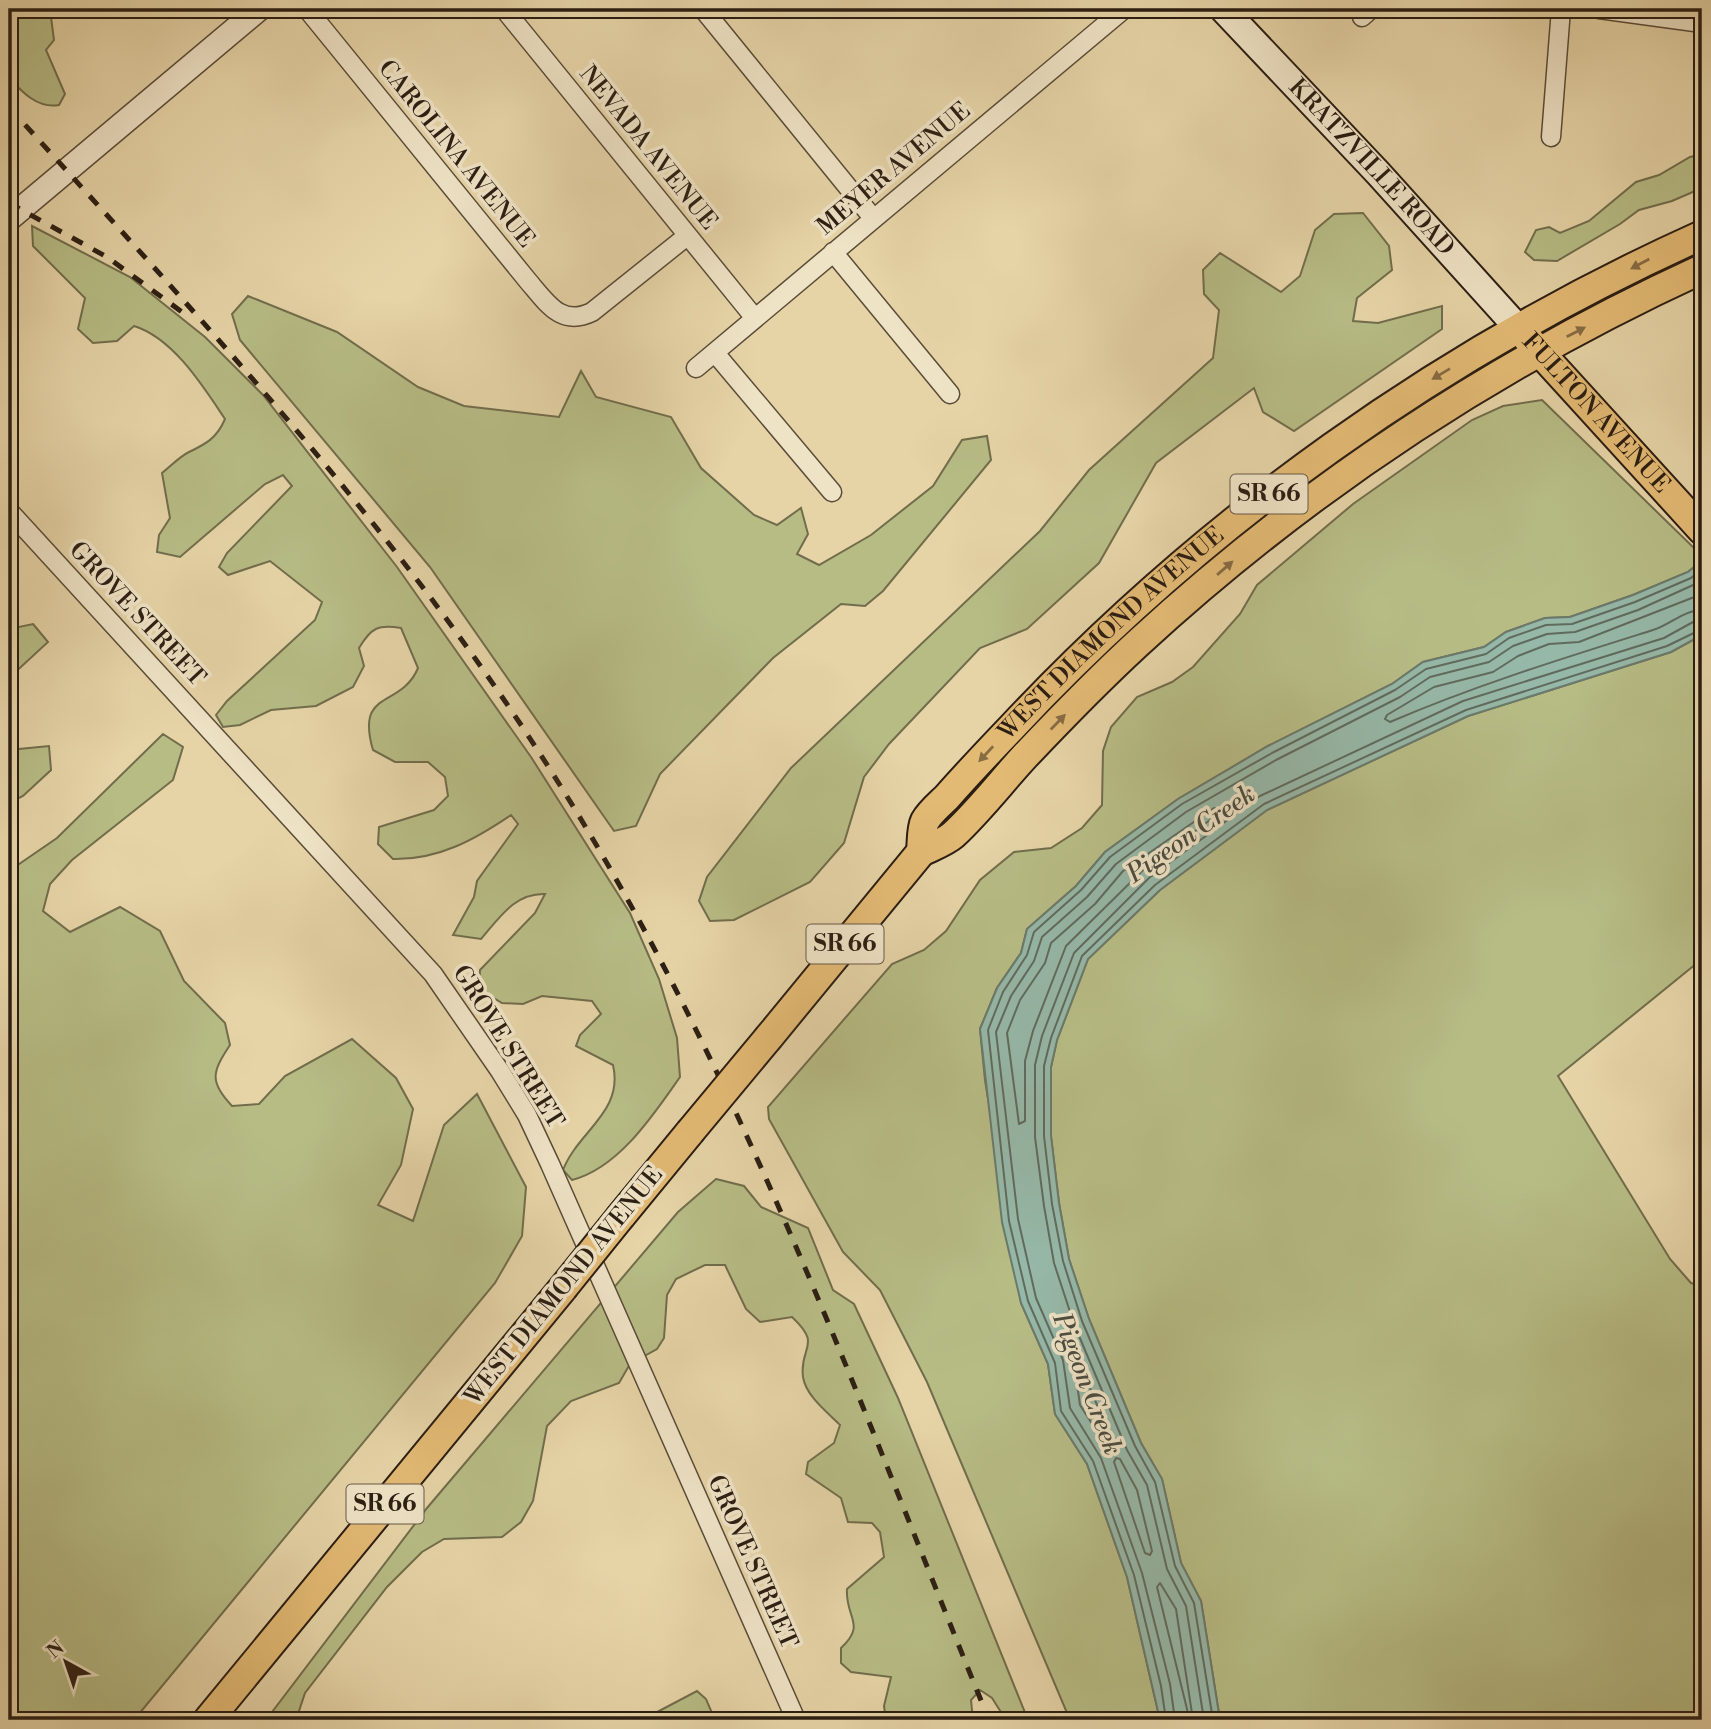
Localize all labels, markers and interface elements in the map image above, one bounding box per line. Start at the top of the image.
street label: CAROLINA AVENUE [371,54,541,254]
street label: NEVADA AVENUE [573,60,723,236]
street label: KRATZVILLE ROAD [1282,73,1461,262]
street label: MEYER AVENUE [811,96,977,242]
one-way arrow [1630,258,1650,270]
one-way arrow [1566,326,1586,337]
street label: FULTON AVENUE [1515,327,1676,500]
one-way arrow [1432,368,1451,380]
road number: SR 66 [1230,474,1308,514]
street label: WEST DIAMOND AVENUE [991,521,1230,748]
street label: GROVE STREET [62,536,212,693]
one-way arrow [1217,561,1234,576]
one-way arrow [1049,714,1065,731]
one-way arrow [978,745,994,763]
water label: Pigeon Creek [1120,778,1261,891]
road number: SR 66 [806,925,884,964]
street label: GROVE STREET [446,960,570,1134]
street label: WEST DIAMOND AVENUE [458,1160,670,1412]
water label: Pigeon Creek [1045,1308,1129,1460]
street label: GROVE STREET [700,1471,804,1653]
road number: SR 66 [346,1484,424,1524]
north arrow [32,1628,102,1698]
text: N [42,1636,69,1664]

